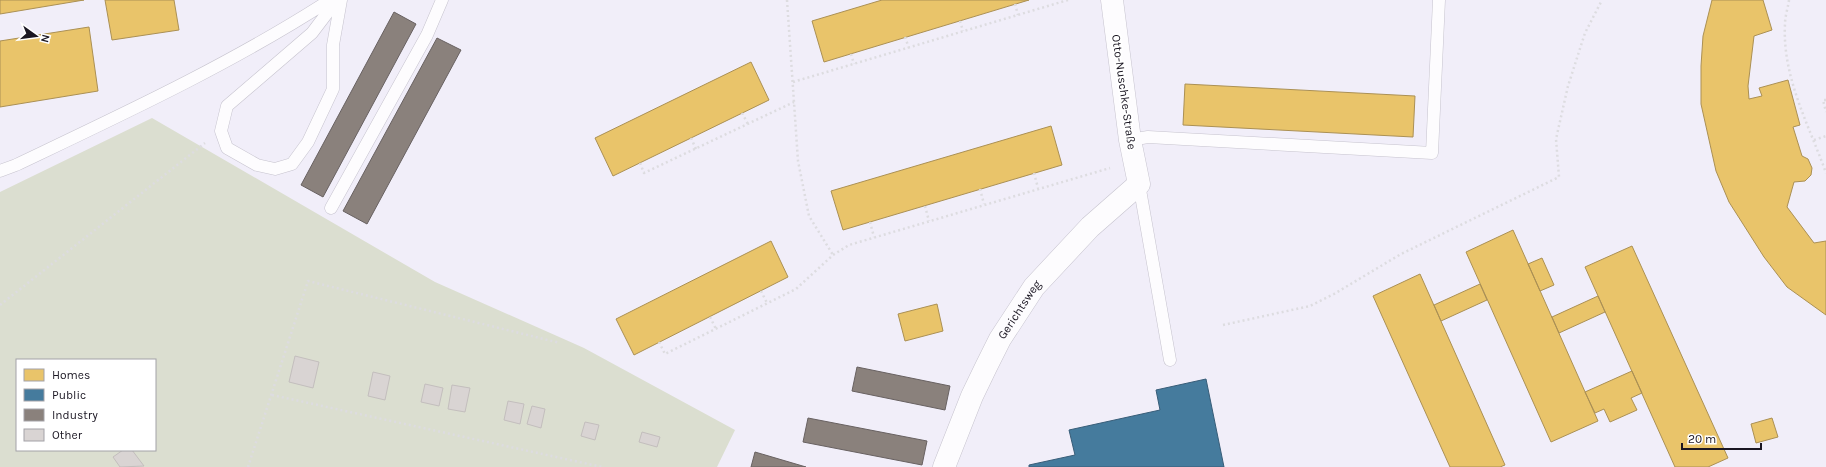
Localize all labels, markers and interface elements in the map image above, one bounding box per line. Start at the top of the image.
north arrow [16,16,56,56]
text: N [38,33,52,44]
street label: Otto-Nuschke-Straße [1109,34,1139,150]
street label: Gerichtsweg [995,277,1044,342]
legend [16,359,156,451]
text: Homes [52,368,90,382]
text: Public [52,388,86,402]
text: Industry [52,408,98,422]
scale bar [1682,425,1761,451]
text: Other [52,428,83,442]
text: 20 m [1688,432,1716,446]

